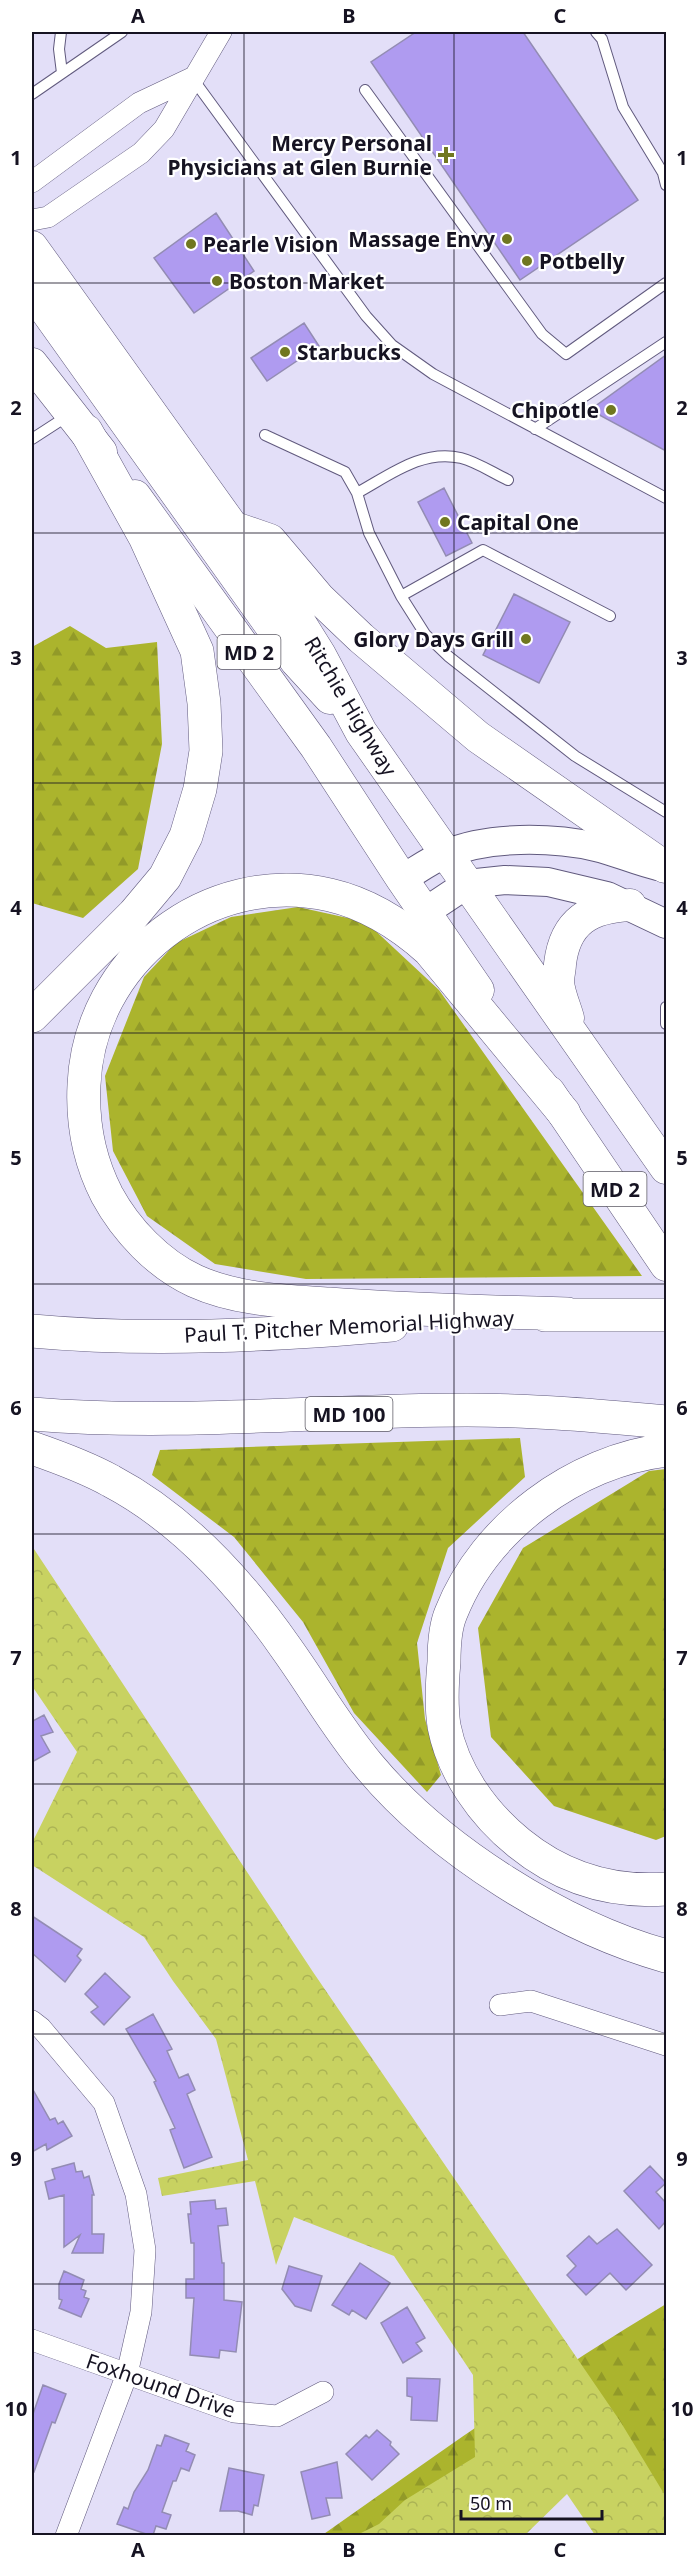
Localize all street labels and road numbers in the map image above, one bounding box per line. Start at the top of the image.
street label: Ritchie Highway [298,631,404,781]
road number: MD 2 [218,635,280,669]
road number: MD 2 [584,1172,646,1206]
street label: Paul T. Pitcher Memorial Highway [183,1303,515,1349]
road number: MD 100 [306,1397,392,1431]
street label: Foxhound Drive [83,2346,239,2424]

